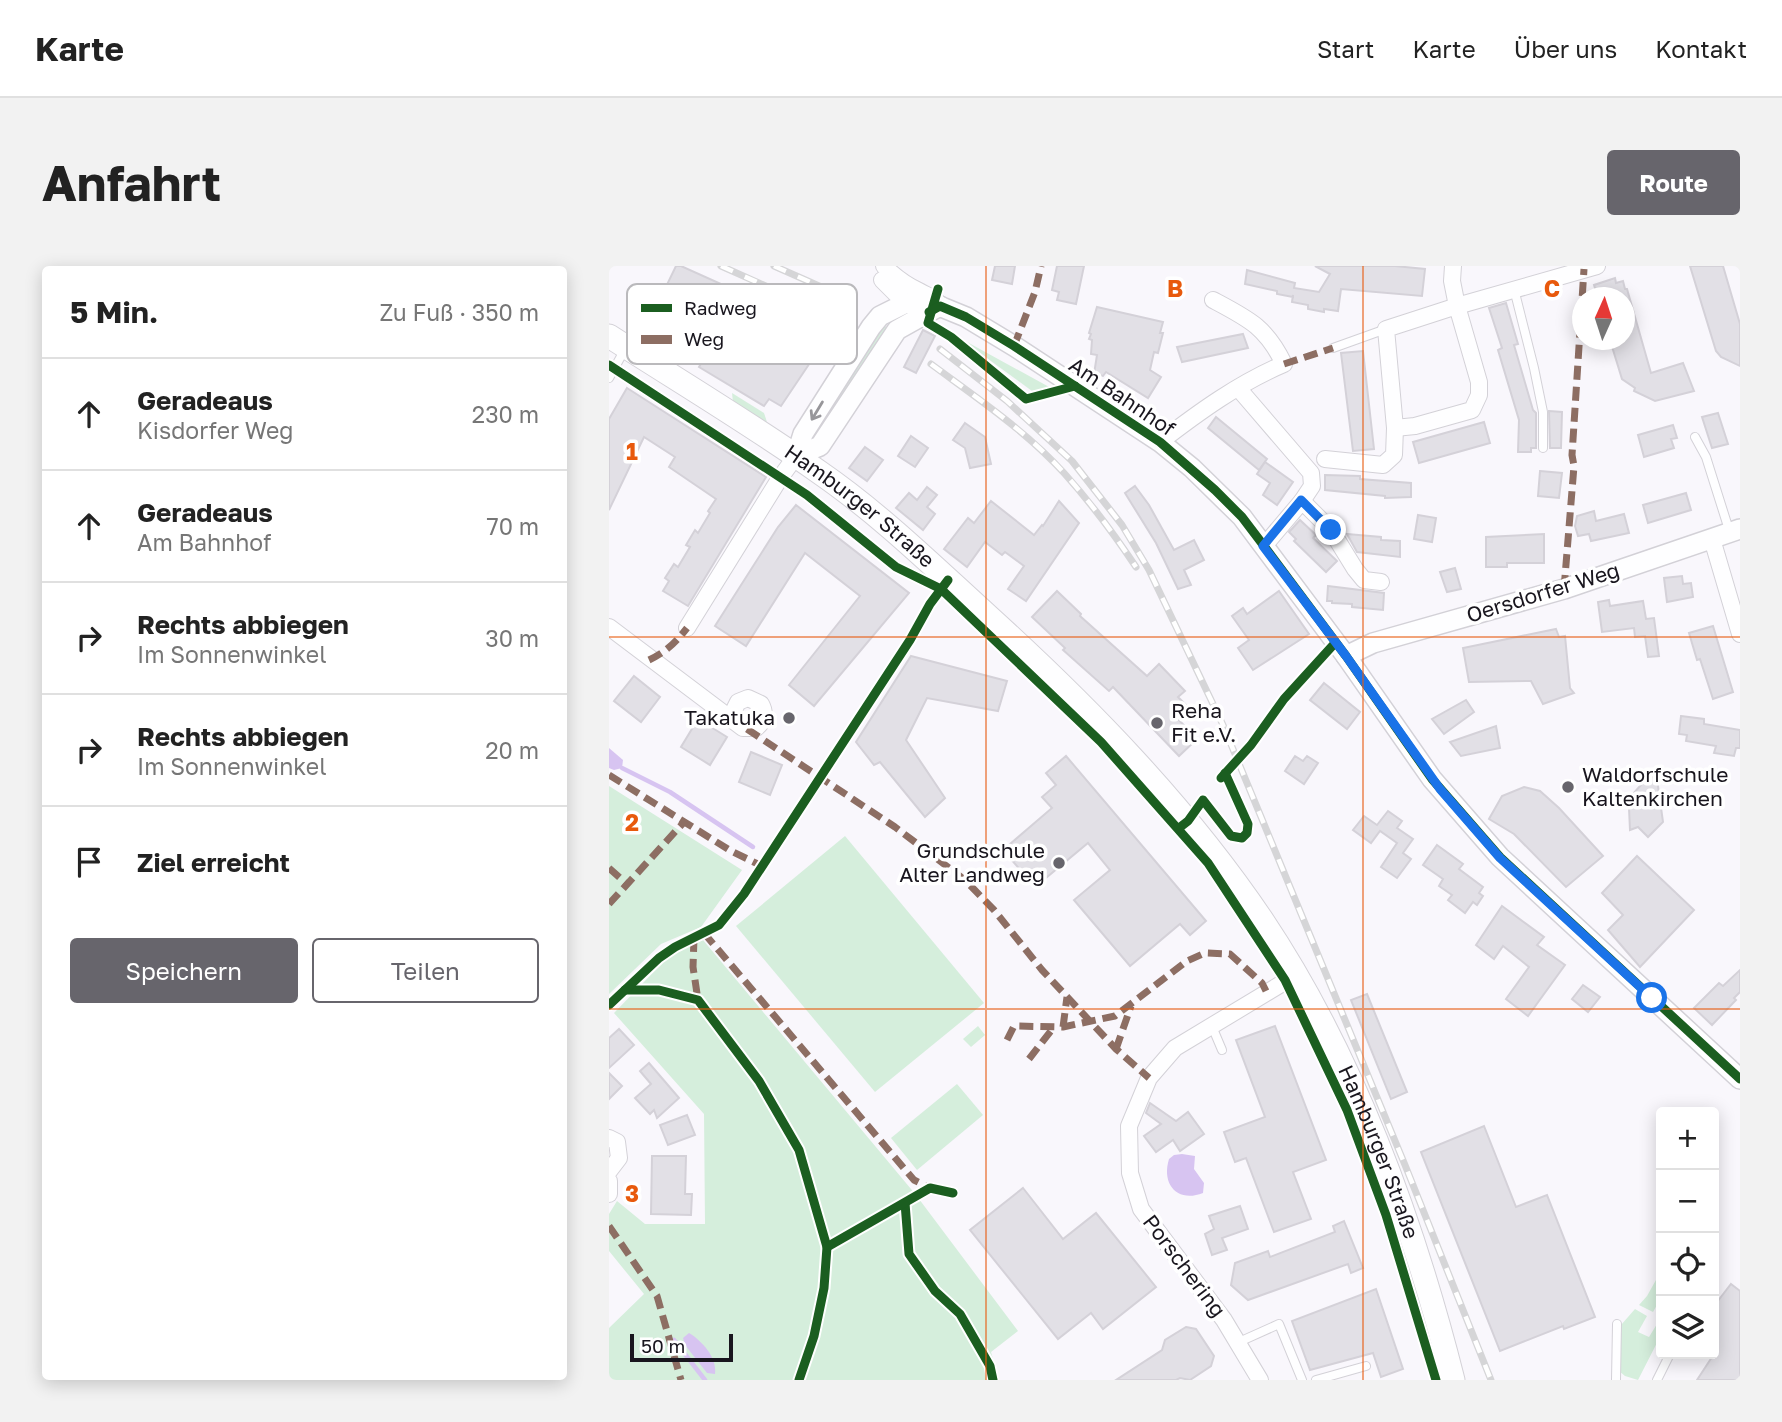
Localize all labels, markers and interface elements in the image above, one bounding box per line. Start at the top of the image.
text: Karte [35,29,124,68]
text: Start [1317,34,1374,63]
text: Karte [1412,34,1476,63]
text: Über uns [1514,34,1617,63]
text: Kontakt [1655,34,1747,63]
button: Route [1607,150,1740,215]
text: Anfahrt [42,153,221,212]
text: B [1167,274,1183,302]
text: C [1544,274,1560,302]
legend [627,284,857,364]
north arrow [1572,287,1635,350]
text: 5 Min. [70,294,158,330]
text: Radweg [684,296,757,319]
text: Zu Fuß · 350 m [379,298,539,326]
text: Weg [684,327,724,350]
street label: Am Bahnhof [1064,351,1181,441]
text: Geradeaus [137,385,273,416]
icon: ahead [70,395,108,433]
text: 230 m [472,400,539,428]
one-way arrow [810,400,824,420]
text: Kisdorfer Weg [137,416,293,444]
text: 1 [626,437,638,465]
street label: Hamburger Straße [780,438,940,573]
text: Geradeaus [137,497,273,528]
icon: ahead [70,507,108,545]
text: 70 m [486,512,539,540]
route end [1315,514,1346,545]
text: Am Bahnhof [137,528,271,556]
street label: Oersdorfer Weg [1463,556,1622,628]
text: Rechts abbiegen [137,609,349,640]
icon: right [70,619,108,657]
text: 30 m [485,624,539,652]
text: Im Sonnenwinkel [137,640,327,668]
place label: Reha Fit e.V. [1171,697,1236,747]
place label: Takatuka [684,704,775,730]
marker: Takatuka [781,710,797,726]
marker: Reha Fit e.V. [1149,715,1165,731]
text: Rechts abbiegen [137,721,349,752]
icon: right [70,731,108,769]
text: 20 m [485,736,539,764]
text: Im Sonnenwinkel [137,752,327,780]
place label: Waldorfschule Kaltenkirchen [1582,761,1728,811]
marker: Waldorfschule Kaltenkirchen [1560,779,1576,795]
text: 2 [625,808,639,836]
place label: Grundschule Alter Landweg [899,837,1045,887]
icon: arrive [70,843,108,881]
text: Ziel erreicht [137,847,290,878]
marker: Grundschule Alter Landweg [1051,855,1067,871]
button: Speichern [70,938,298,1003]
button: Teilen [312,938,539,1003]
route start [1636,982,1667,1013]
street label: Hamburger Straße [1333,1061,1425,1242]
map controls [1656,1107,1719,1359]
button: + [1656,1107,1719,1170]
button: − [1656,1170,1719,1233]
text: 3 [625,1179,639,1207]
street label: Porschering [1138,1209,1232,1322]
button: locate [1656,1233,1719,1296]
button: layers [1656,1296,1719,1359]
scale bar [630,1331,733,1363]
text: 50 m [641,1334,685,1357]

